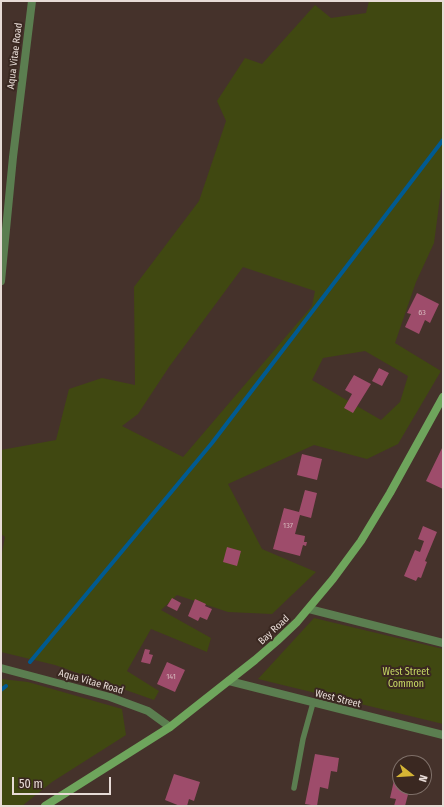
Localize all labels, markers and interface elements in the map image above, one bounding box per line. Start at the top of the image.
street label: Aqua Vitae Road [5,22,25,90]
house number: 63 [418,308,426,318]
house number: 137 [283,521,293,531]
street label: Bay Road [256,613,292,647]
park label: West Street Common [383,666,429,690]
street label: Aqua Vitae Road [57,667,125,697]
house number: 141 [166,672,176,682]
street label: West Street [314,688,362,710]
north arrow [392,755,432,795]
scale bar [14,769,113,795]
text: N [416,773,430,783]
text: 50 m [19,777,43,791]

